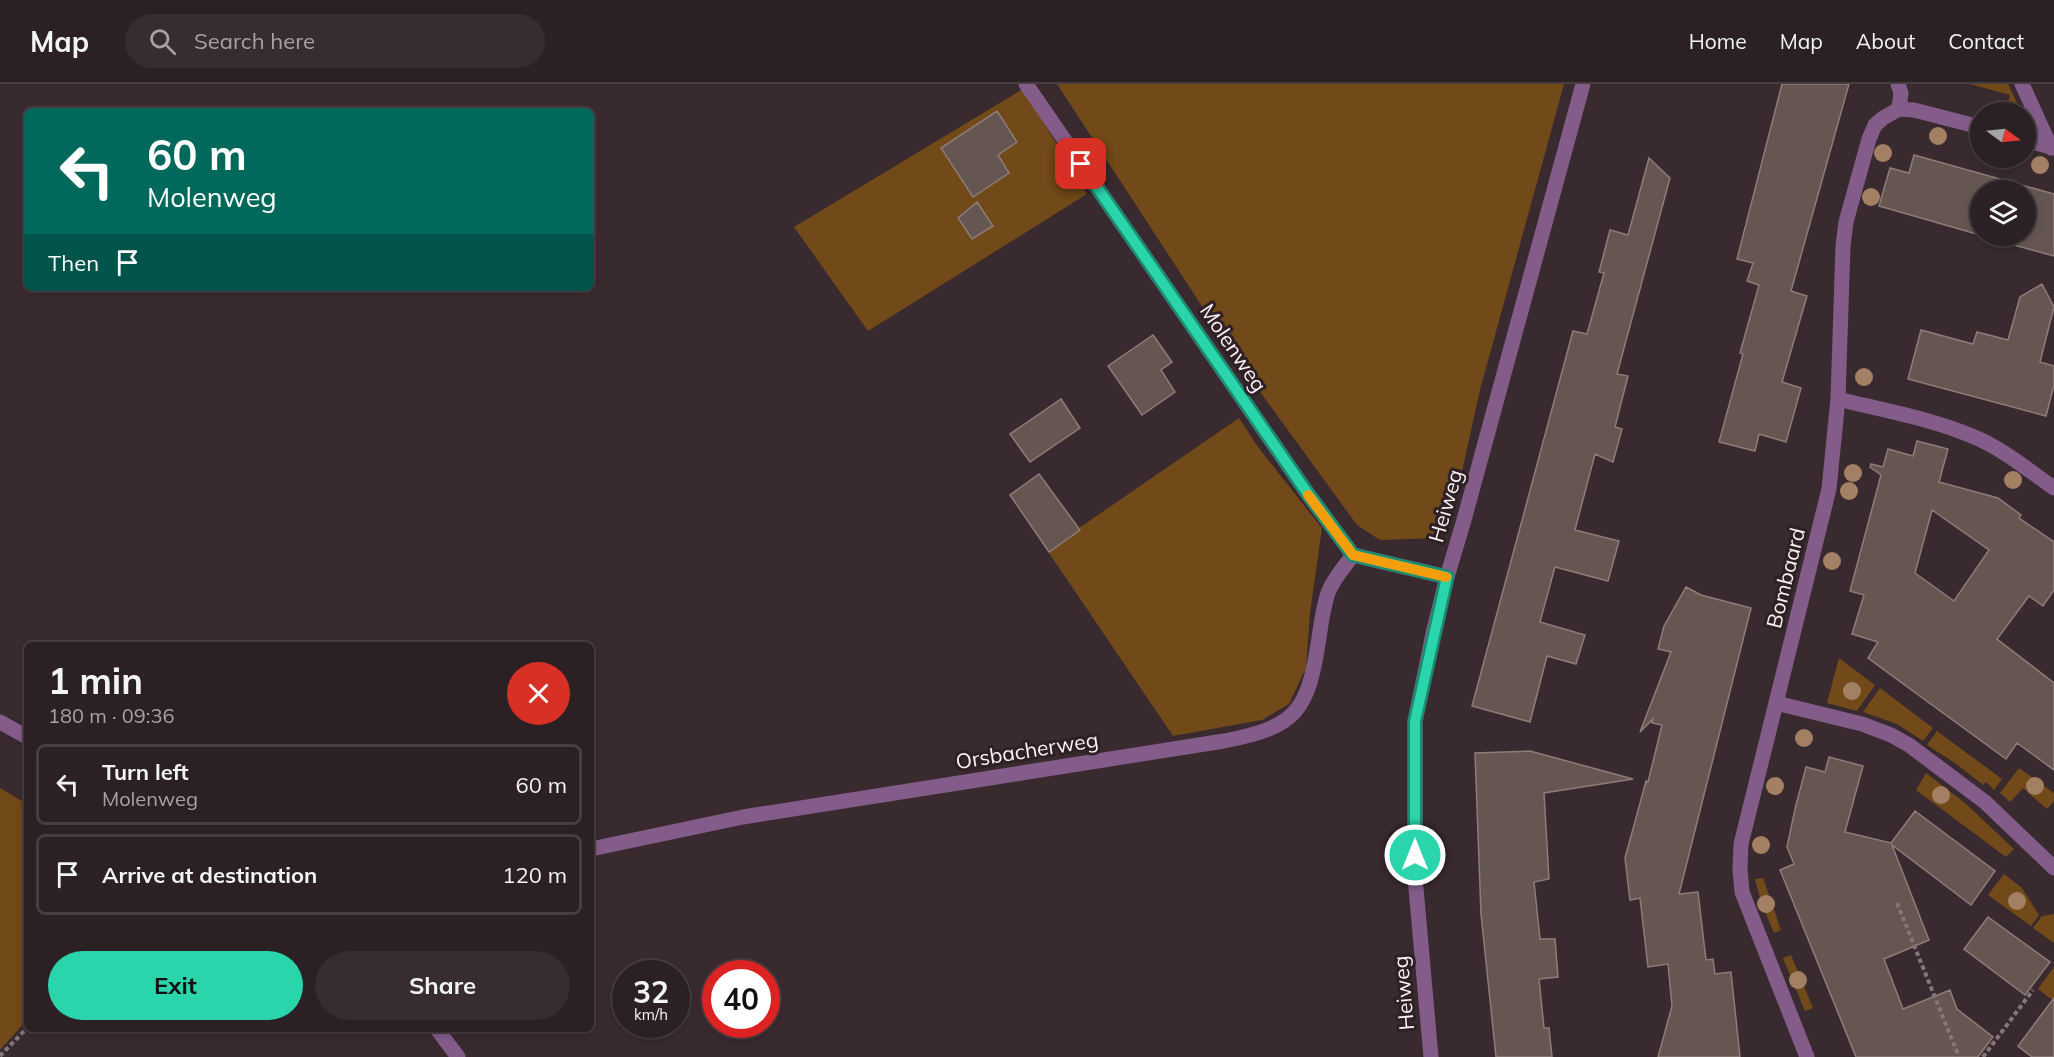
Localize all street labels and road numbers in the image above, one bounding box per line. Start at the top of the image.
street label: Molenweg [1195,298,1273,397]
street label: Heiweg [1422,466,1468,545]
street label: Bombaard [1760,525,1810,631]
street label: Orsbacherweg [954,726,1100,774]
street label: Heiweg [1387,955,1419,1031]

